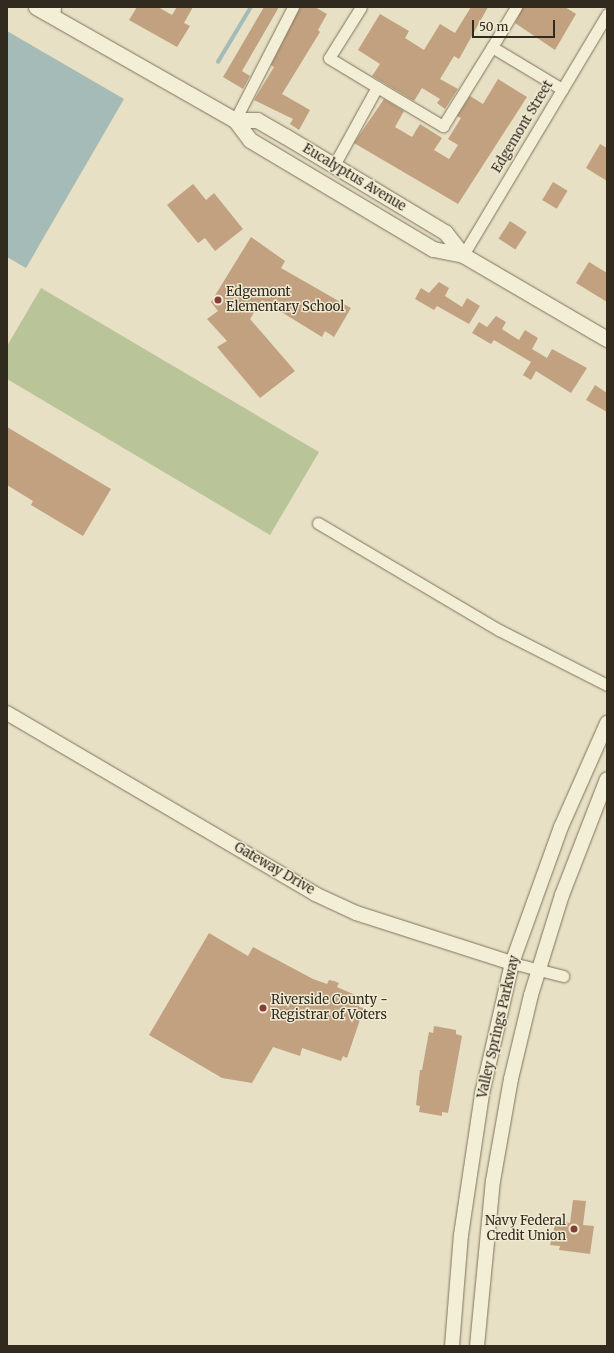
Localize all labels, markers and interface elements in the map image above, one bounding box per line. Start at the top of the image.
scale bar [474,12,557,38]
text: 50 m [479,19,508,34]
street label: Edgemont Street [489,78,557,176]
street label: Eucalyptus Avenue [300,141,408,215]
place label: Edgemont Elementary School [226,285,344,316]
marker: Edgemont Elementary School [213,295,223,305]
street label: Gateway Drive [231,840,317,898]
street label: Valley Springs Parkway [475,954,523,1100]
place label: Riverside County - Registrar of Voters [271,993,388,1024]
marker: Riverside County - Registrar of Voters [258,1003,268,1013]
place label: Navy Federal Credit Union [485,1214,566,1245]
marker: Navy Federal Credit Union [569,1224,579,1234]

